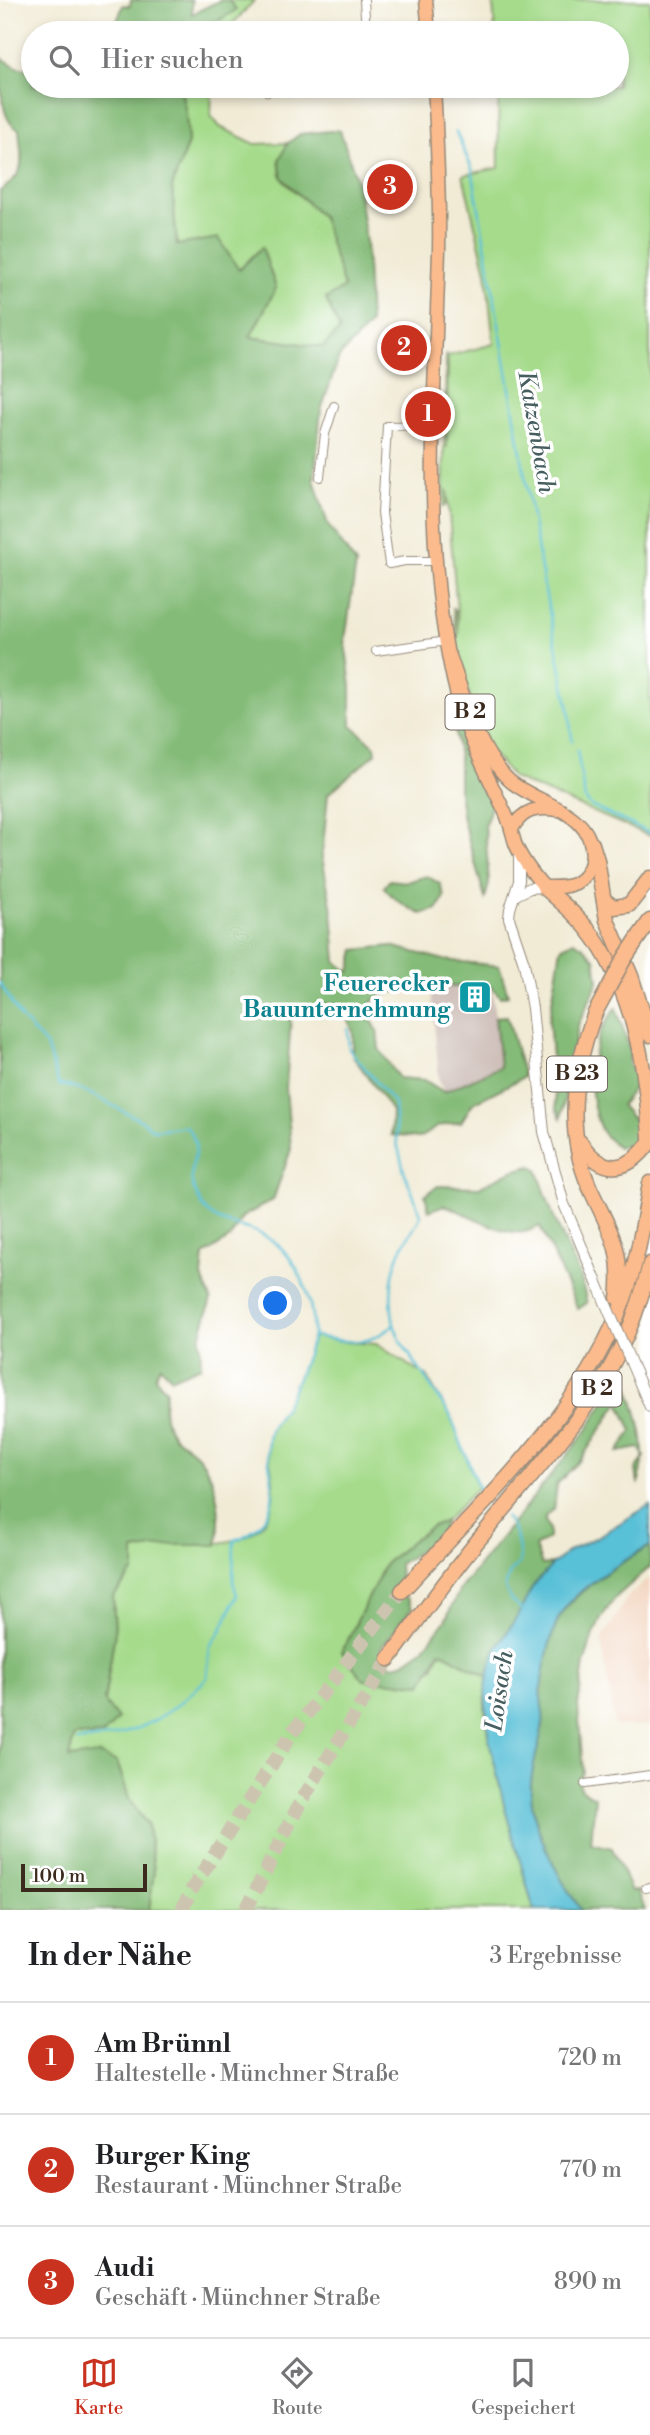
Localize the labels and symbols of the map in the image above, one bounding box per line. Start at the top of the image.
pin: 3 [367,161,413,213]
pin: 2 [381,322,427,374]
water label: Katzenbach [510,368,562,496]
pin: 1 [405,388,451,440]
road number: B 2 [446,694,494,730]
place label: Feuerecker Bauunternehmung [243,970,451,1024]
building icon: Feuerecker Bauunternehmung [456,978,494,1016]
road number: B 23 [547,1056,607,1092]
your location [258,1286,292,1320]
road number: B 2 [572,1372,622,1406]
water label: Loisach [479,1648,521,1734]
scale bar [21,1861,147,1893]

